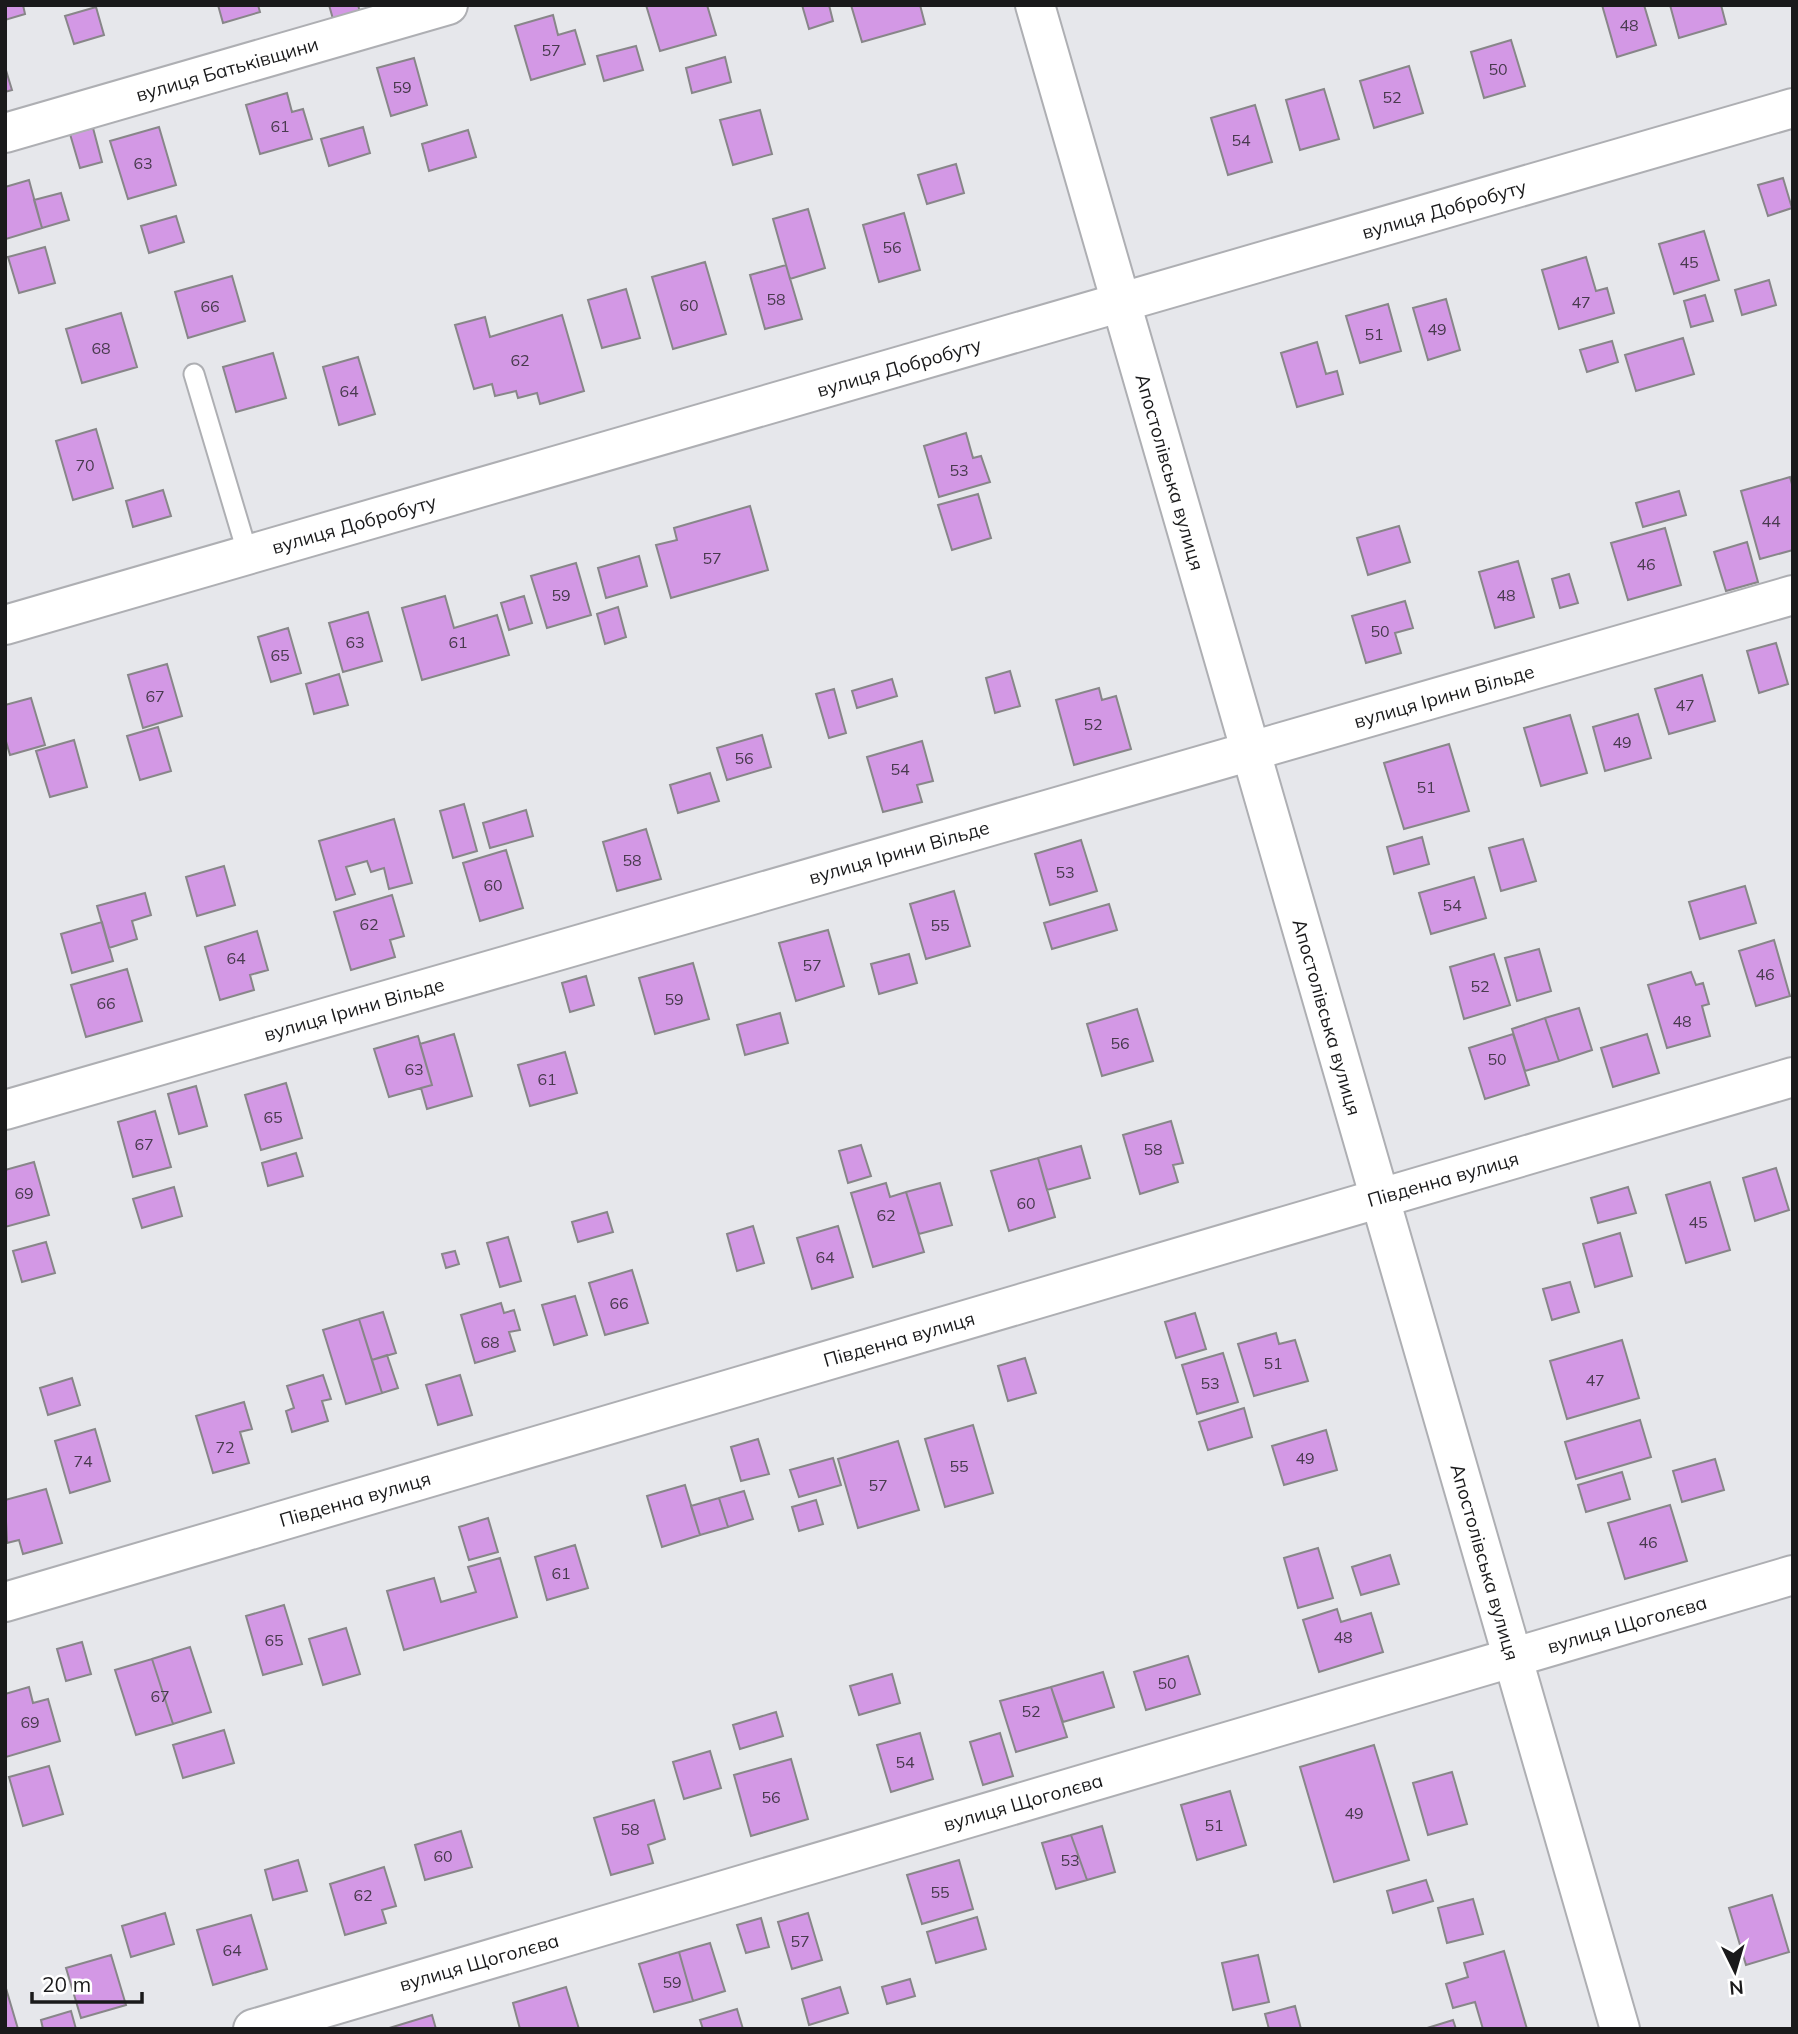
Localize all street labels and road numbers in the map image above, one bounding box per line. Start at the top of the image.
street label: вулиця Батьківщини [133,31,321,107]
street label: вулиця Добробуту [1359,174,1529,244]
street label: вулиця Добробуту [814,332,984,402]
street label: Апостолівська вулиця [1130,371,1210,573]
street label: вулиця Добробуту [269,489,439,559]
street label: вулиця Ірини Вільде [1351,659,1537,733]
street label: вулиця Ірини Вільде [806,815,992,889]
street label: Апостолівська вулиця [1287,916,1367,1118]
street label: вулиця Ірини Вільде [261,972,447,1046]
street label: Південна вулиця [1365,1146,1521,1212]
street label: Південна вулиця [821,1306,977,1372]
street label: Апостолівська вулиця [1445,1461,1525,1663]
street label: Південна вулиця [277,1466,433,1532]
street label: вулиця Щоголєва [1545,1590,1709,1658]
street label: вулиця Щоголєва [941,1768,1105,1836]
street label: вулиця Щоголєва [397,1928,561,1996]

